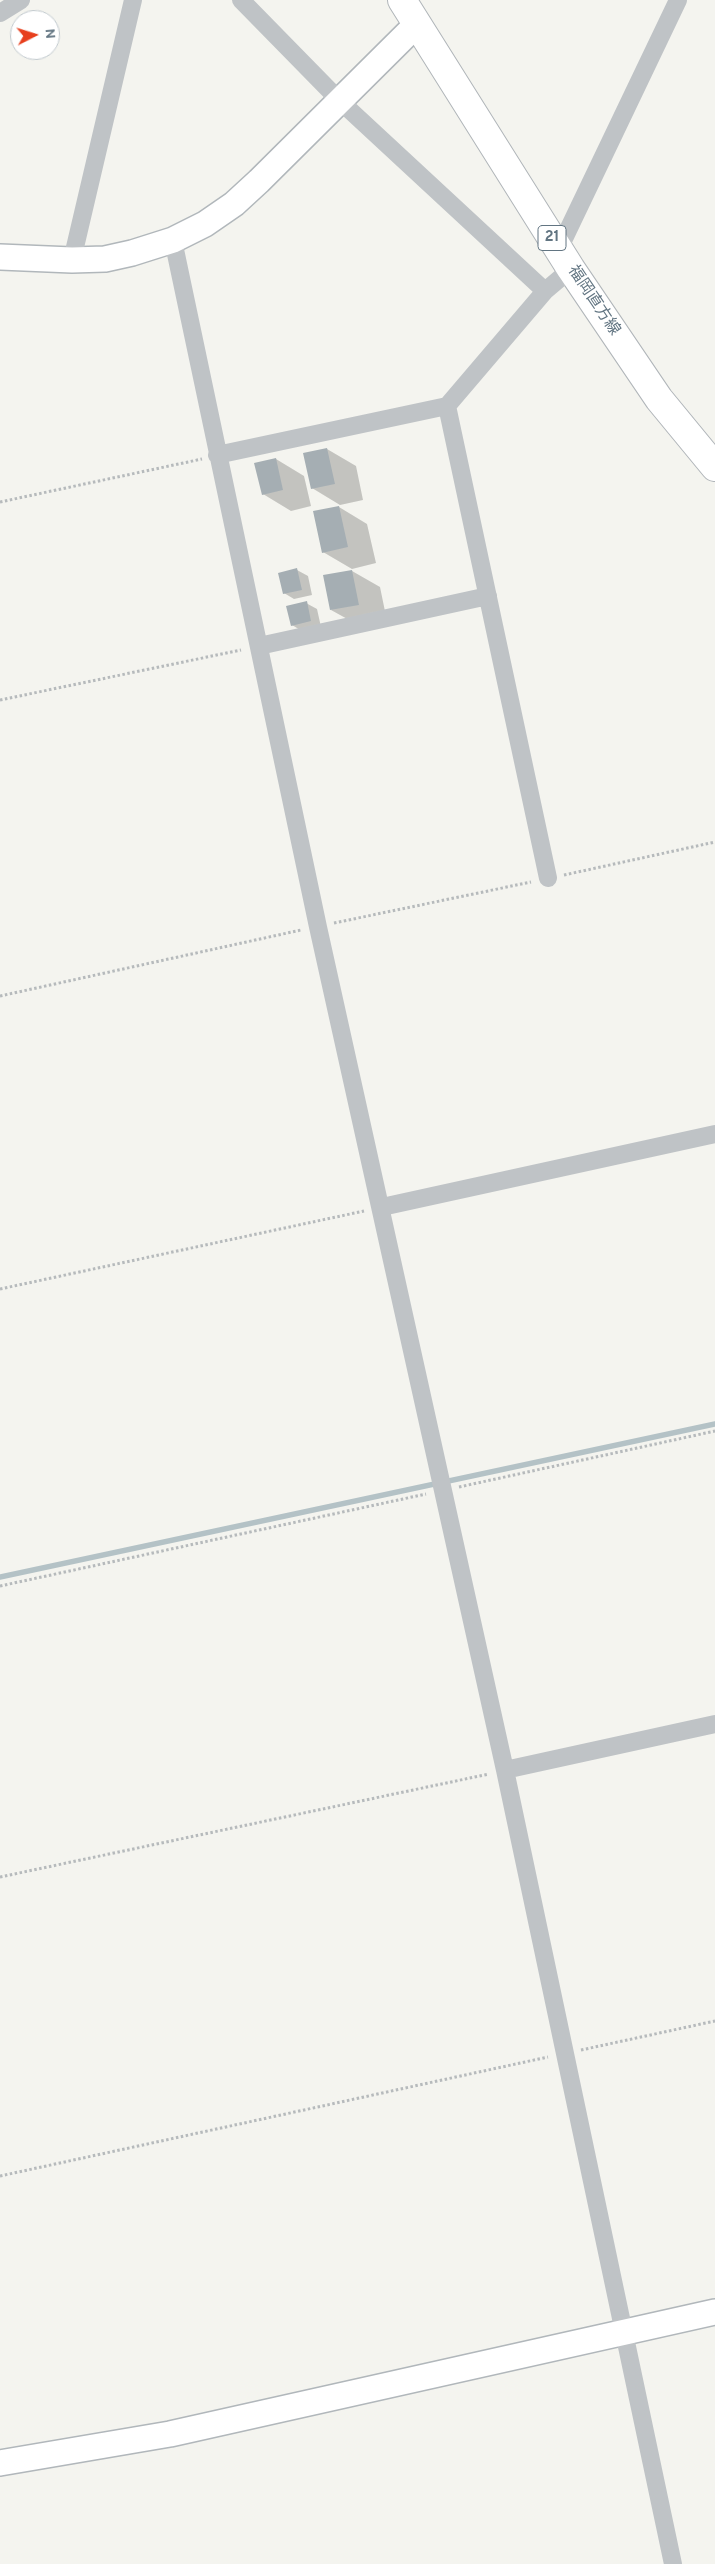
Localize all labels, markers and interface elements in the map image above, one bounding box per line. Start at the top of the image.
north arrow [10,10,60,60]
text: N [41,28,58,39]
road number: 21 [538,226,566,250]
street label: 福岡直方線 [563,262,623,340]

